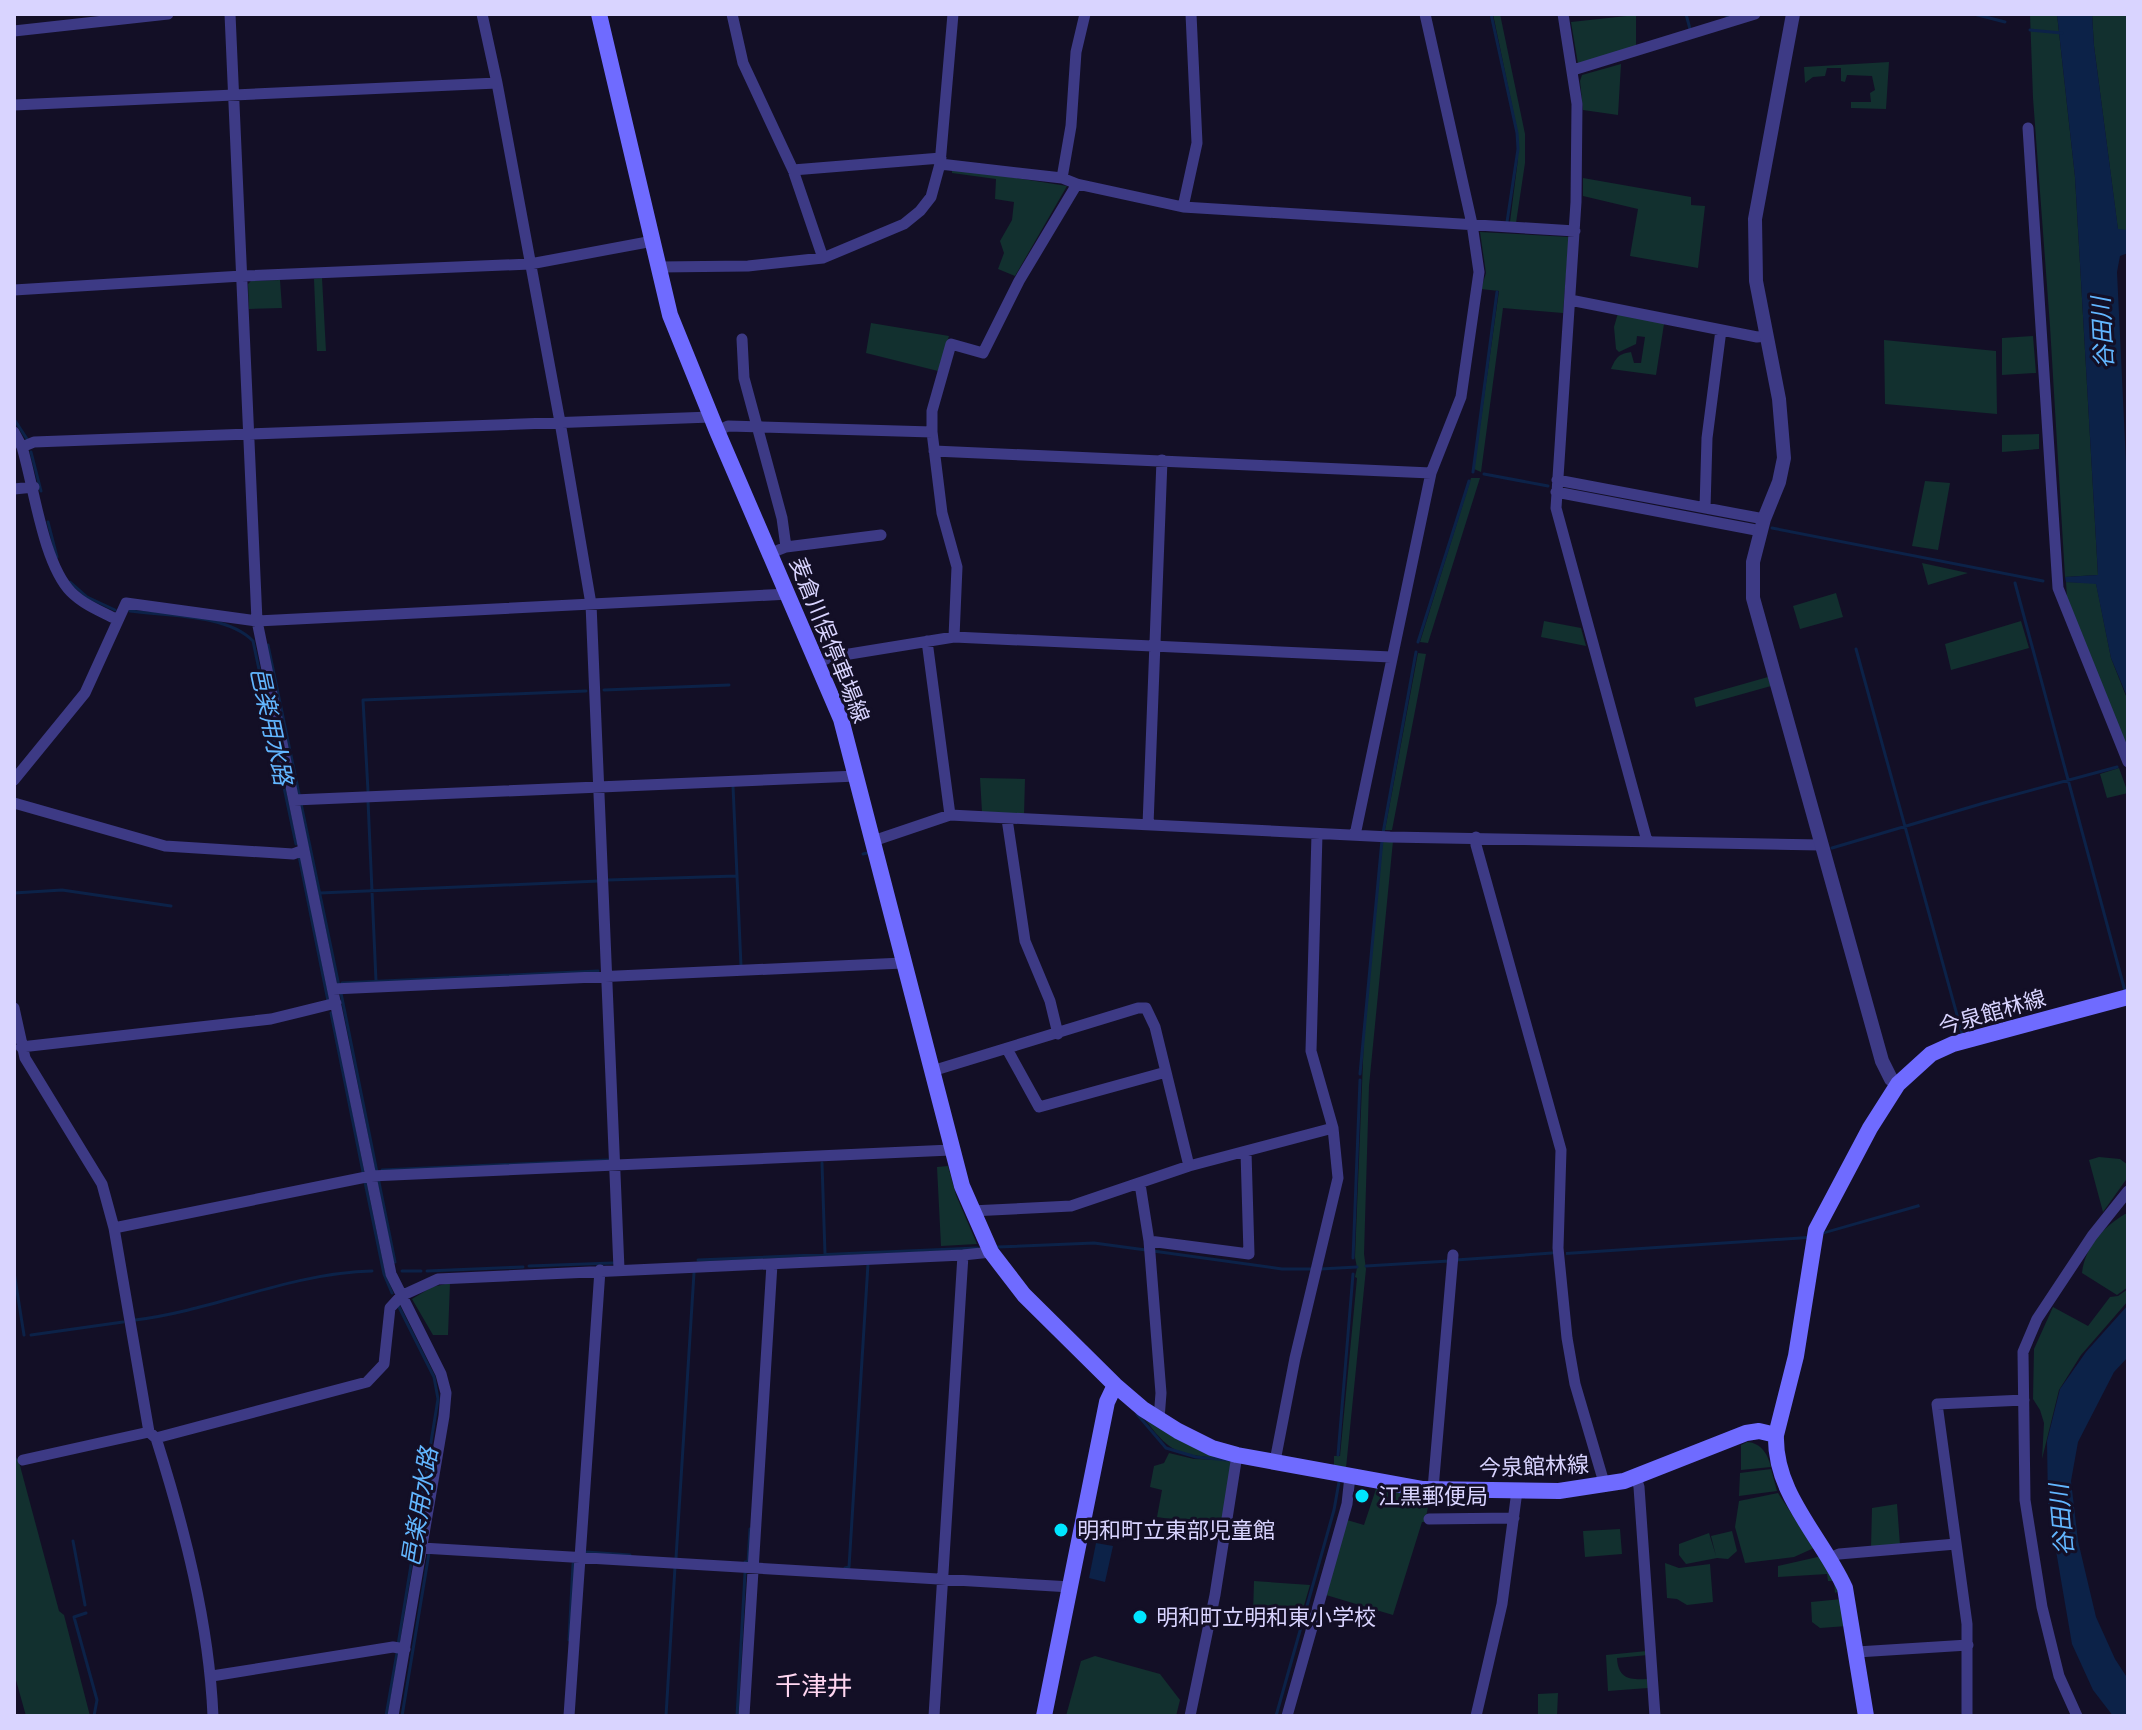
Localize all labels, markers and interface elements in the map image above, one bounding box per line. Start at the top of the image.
water label: 谷田川 [2087,293,2118,370]
street label: 麦倉川俣停車場線 [785,554,874,726]
water label: 邑楽用水路 [246,664,298,789]
street label: 今泉館林線 [1936,985,2048,1040]
water label: 邑楽用水路 [397,1444,443,1568]
street label: 今泉館林線 [1479,1452,1589,1481]
water label: 谷田川 [2045,1480,2078,1557]
place label: 江黒郵便局 [1378,1484,1488,1509]
marker: 江黒郵便局 [1353,1487,1371,1505]
place label: 明和町立東部児童館 [1077,1518,1275,1543]
marker: 明和町立東部児童館 [1052,1521,1070,1539]
place label: 明和町立明和東小学校 [1156,1605,1376,1630]
marker: 明和町立明和東小学校 [1131,1608,1149,1626]
district label: 千津井 [775,1671,853,1701]

